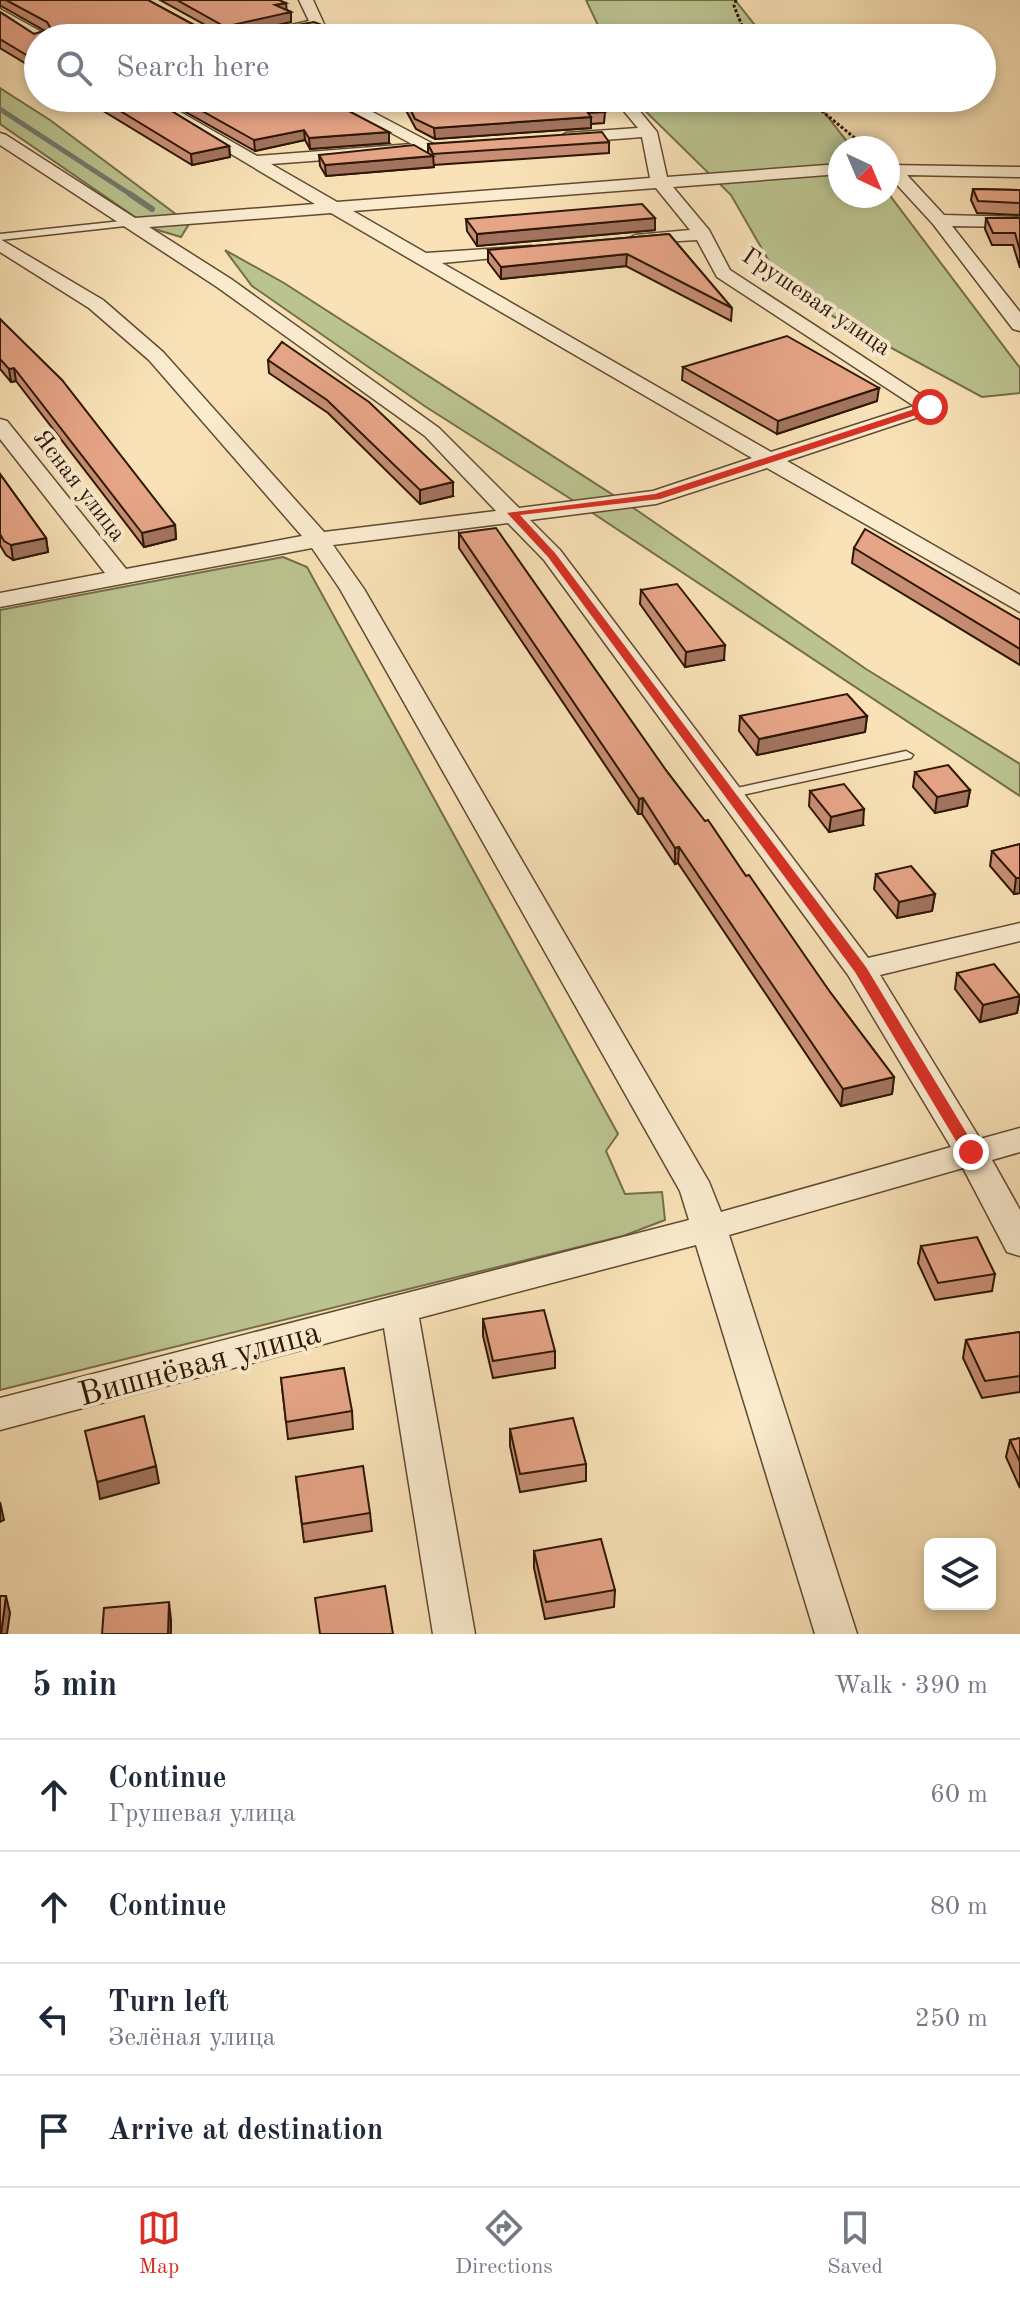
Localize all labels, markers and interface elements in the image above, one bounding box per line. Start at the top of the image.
search box [24,24,996,112]
icon: search [52,46,96,90]
text: Search here [116,53,270,83]
north arrow [828,136,900,208]
street label: Грушевая улица [737,244,895,361]
route start [912,389,948,425]
street label: Ясная улица [28,426,129,547]
route end [953,1134,989,1170]
street label: Вишнёвая улица [75,1316,325,1414]
map controls [924,1538,996,1610]
button: layers [924,1538,996,1610]
text: 5 min [32,1669,117,1703]
text: Walk · 390 m [834,1673,988,1699]
text: Continue [108,1764,227,1794]
icon: ahead [32,1773,76,1817]
text: 60 m [930,1782,988,1808]
text: Грушевая улица [108,1801,296,1827]
icon: ahead [32,1885,76,1929]
text: Continue [108,1892,227,1922]
text: 80 m [930,1894,988,1920]
text: Turn left [108,1988,229,2018]
icon: left [32,1997,76,2041]
text: 250 m [915,2006,988,2032]
text: Зелёная улица [108,2025,276,2051]
icon: arrive [32,2109,76,2153]
text: Arrive at destination [108,2116,383,2146]
tab: Map [137,2206,181,2281]
tab: Directions [455,2206,553,2281]
tab: Saved [827,2206,883,2281]

